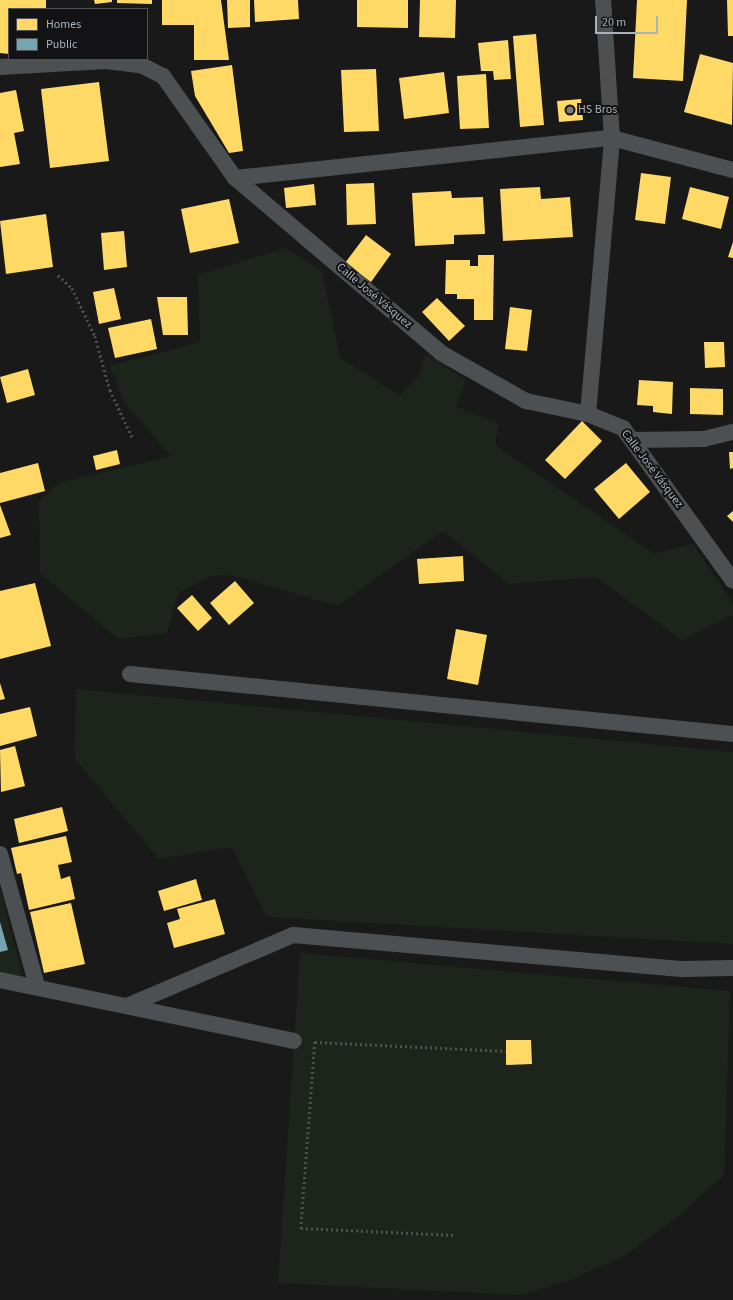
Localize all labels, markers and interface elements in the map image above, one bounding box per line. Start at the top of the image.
legend [8,8,148,60]
scale bar [597,8,660,34]
text: 20 m [602,14,626,31]
text: Homes [46,16,81,33]
text: Public [46,36,77,53]
place label: HS Bros [578,103,617,117]
marker: HS Bros [565,105,575,115]
street label: Calle José Vásquez [333,260,415,332]
street label: Calle José Vásquez [618,427,686,511]

